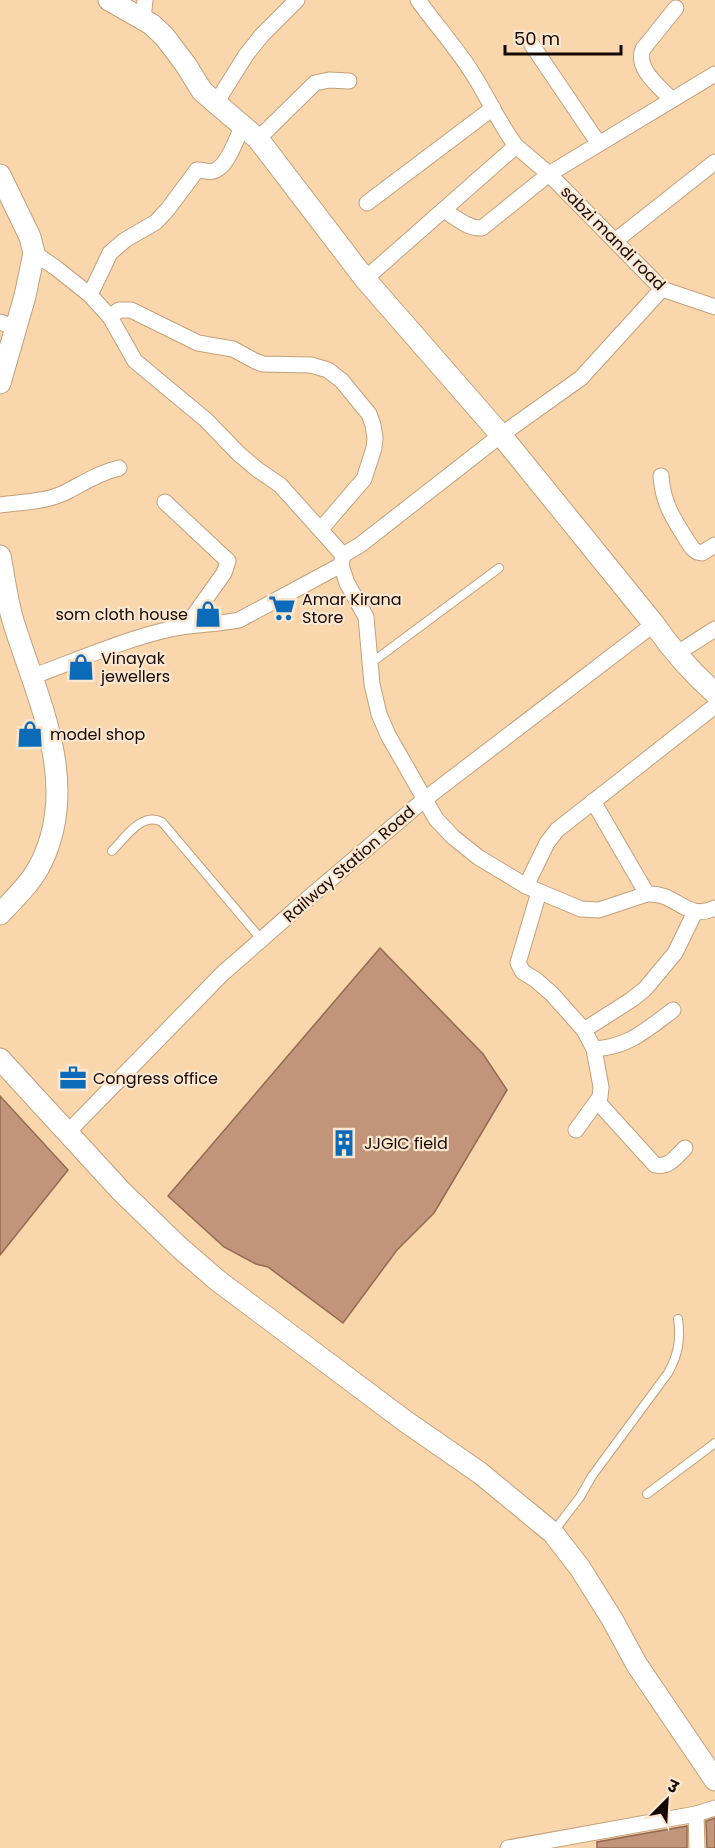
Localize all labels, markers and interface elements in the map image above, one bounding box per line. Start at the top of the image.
scale bar [505,18,620,56]
text: 50 m [514,26,560,51]
street label: sabzi mandi road [555,180,671,296]
place label: Amar Kirana Store [302,588,402,629]
supermarket icon: Amar Kirana Store [267,593,297,623]
shop icon: som cloth house [193,599,223,629]
place label: som cloth house [55,603,188,626]
place label: Vinayak jewellers [100,647,170,688]
shop icon: Vinayak jewellers [66,652,96,682]
shop icon: model shop [15,719,45,749]
place label: model shop [50,723,145,746]
street label: Railway Station Road [278,800,420,928]
office icon: Congress office [58,1063,88,1093]
place label: Congress office [93,1067,218,1090]
building icon: JJGIC field [329,1128,359,1158]
place label: JJGIC field [364,1132,448,1155]
north arrow [637,1770,697,1830]
text: उ [663,1774,683,1799]

